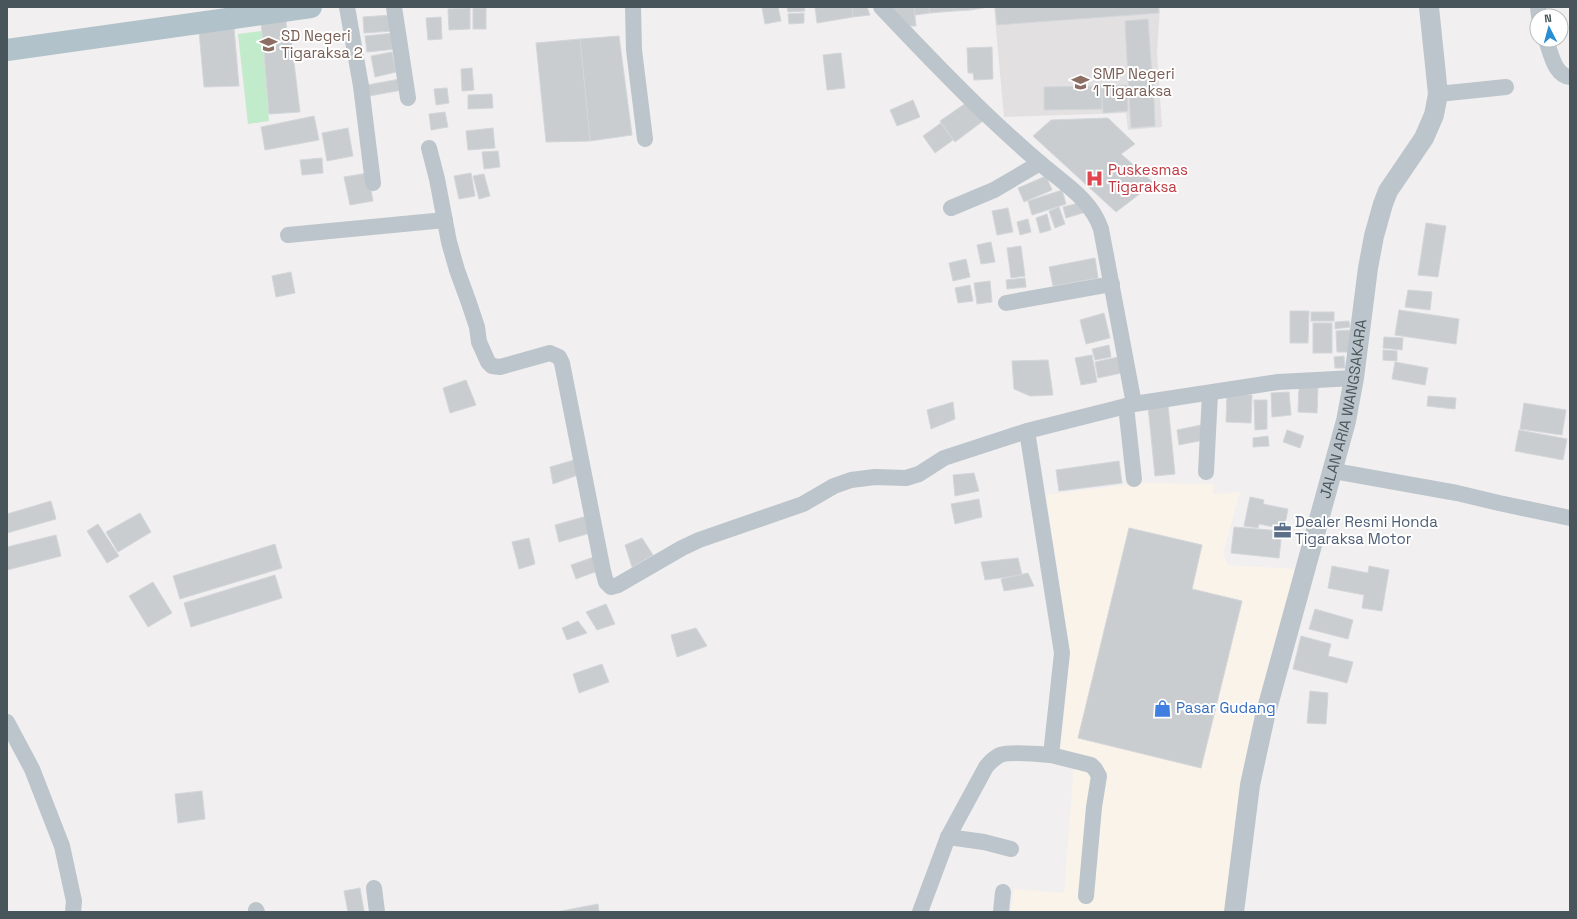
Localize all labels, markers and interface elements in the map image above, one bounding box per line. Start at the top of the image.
north arrow [1529,8,1569,48]
text: N [1544,11,1552,25]
place label: SD Negeri Tigaraksa 2 [281,26,363,62]
school or university icon: SD Negeri Tigaraksa 2 [258,35,278,55]
place label: SMP Negeri 1 Tigaraksa [1093,64,1175,100]
school or university icon: SMP Negeri 1 Tigaraksa [1070,73,1090,93]
place label: Puskesmas Tigaraksa [1108,160,1188,196]
hospital icon: Puskesmas Tigaraksa [1085,169,1105,189]
street label: JALAN ARIA WANGSAKARA [1315,317,1370,501]
place label: Dealer Resmi Honda Tigaraksa Motor [1295,512,1438,548]
office icon: Dealer Resmi Honda Tigaraksa Motor [1272,521,1292,541]
shop icon: Pasar Gudang [1153,698,1173,718]
place label: Pasar Gudang [1176,698,1276,717]

